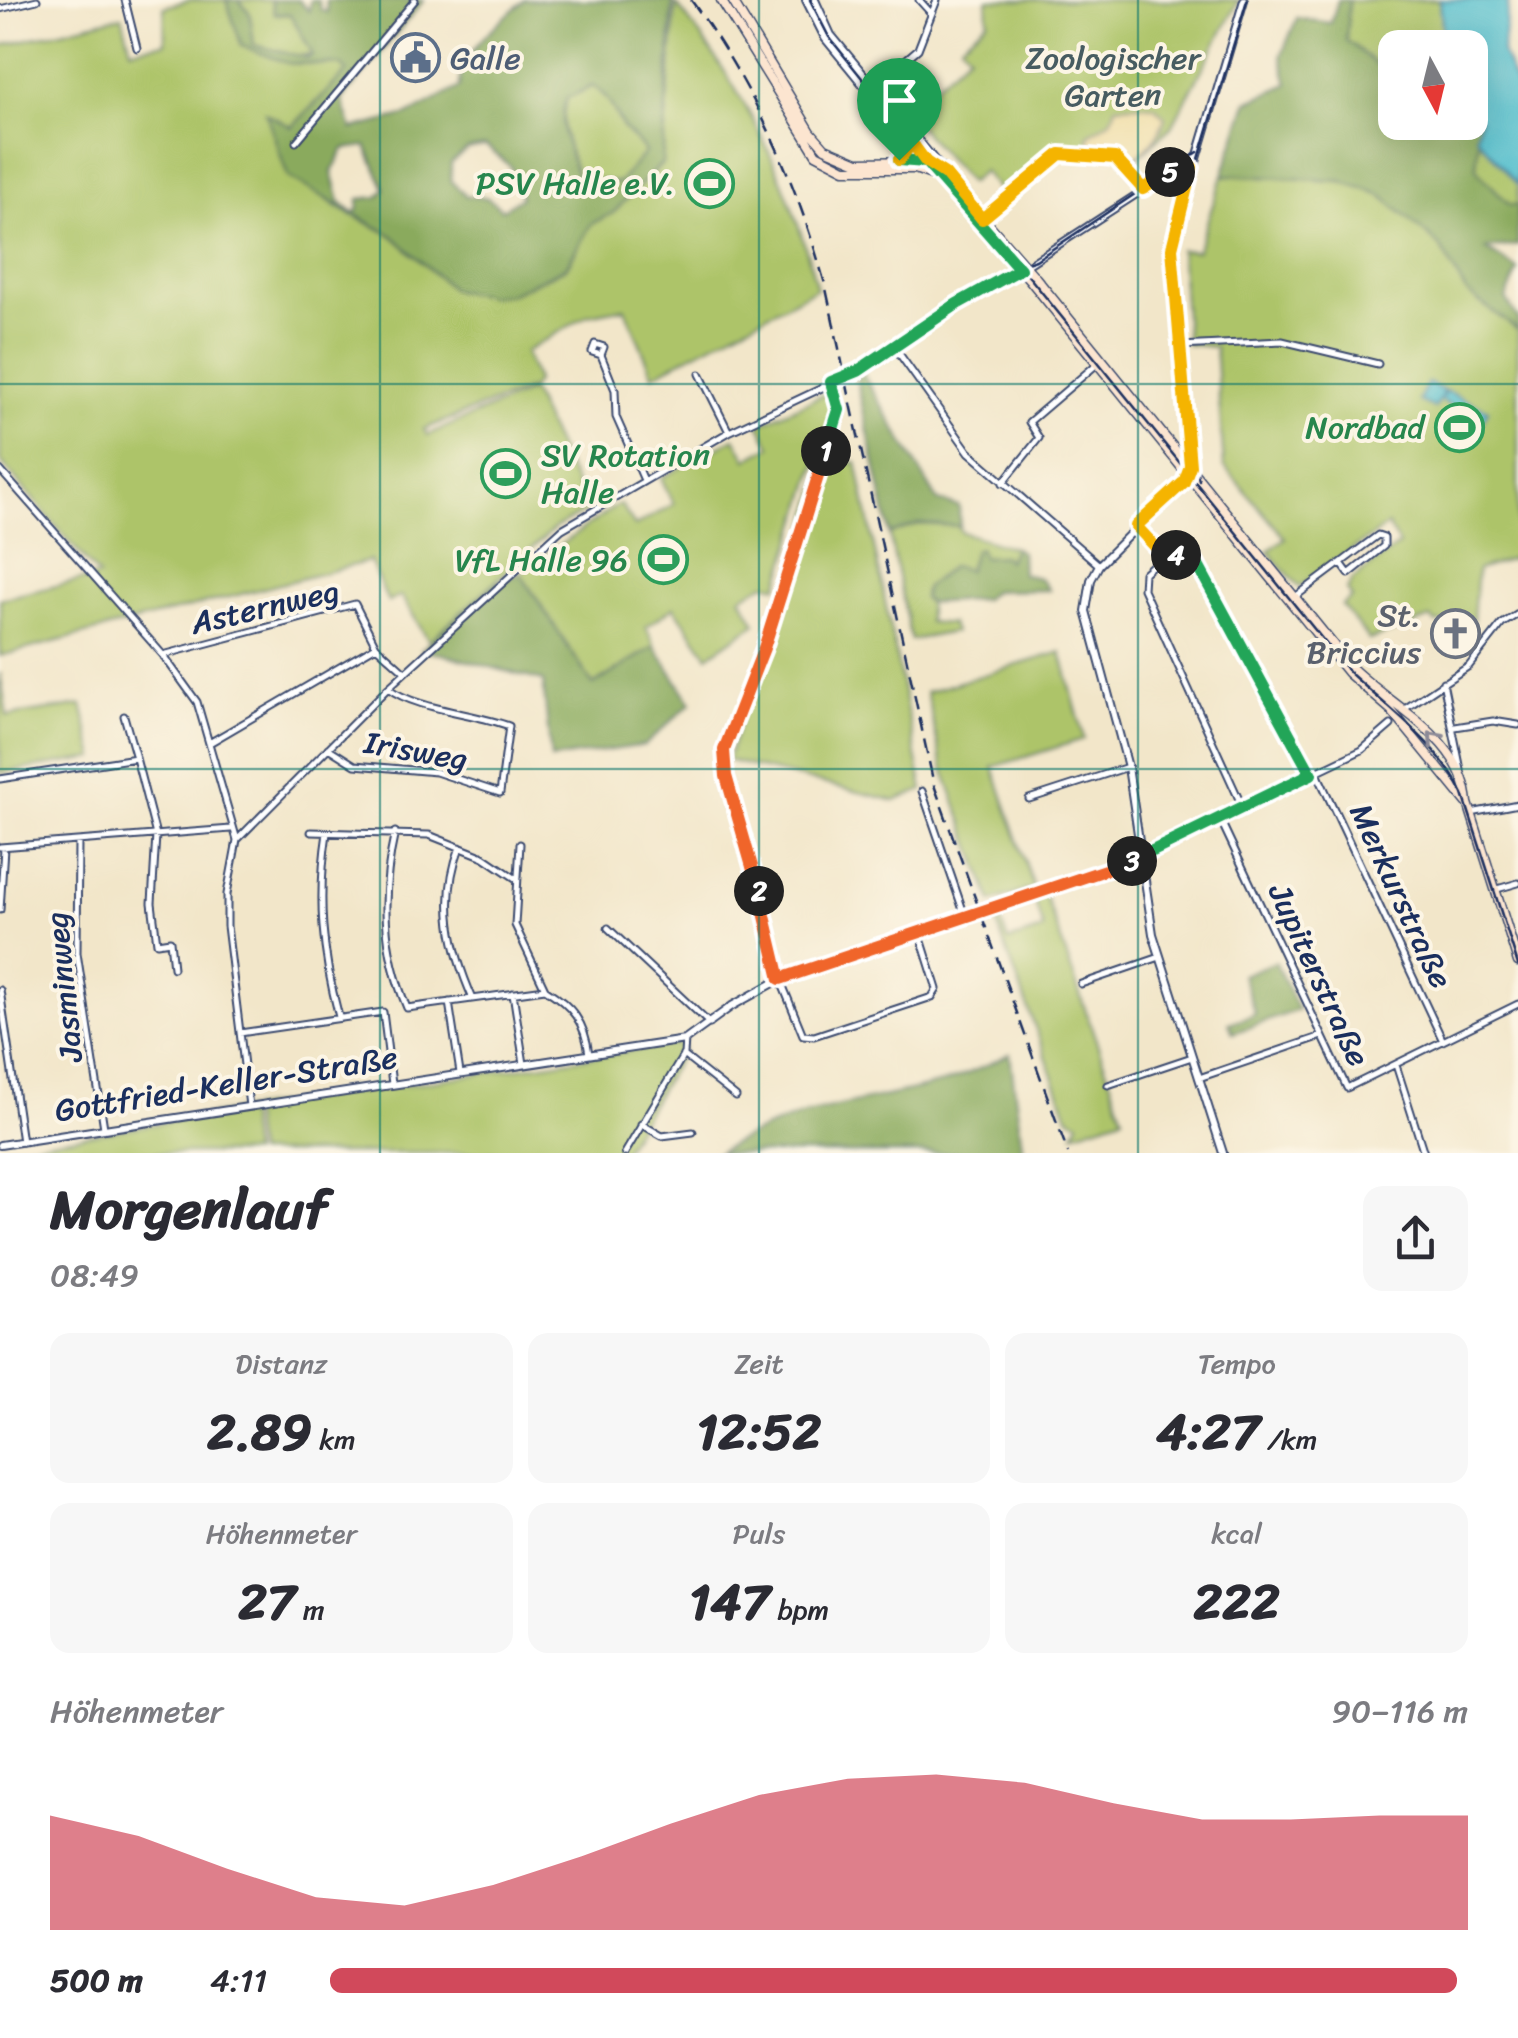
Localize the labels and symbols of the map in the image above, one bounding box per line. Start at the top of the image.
place label: Galle [450,30,521,87]
park label: Zoologischer Garten [1025,30,1203,124]
north arrow [1378,30,1488,140]
public building icon: Galle [389,32,441,84]
pin [857,58,942,161]
pin: 5 [1145,147,1195,197]
place label: PSV Halle e.V. [476,155,675,212]
sports icon: PSV Halle e.V. [684,157,736,209]
place label: Nordbad [1306,399,1426,456]
sports icon: Nordbad [1433,401,1485,453]
pin: 1 [801,426,851,476]
place label: SV Rotation Halle [541,427,710,521]
sports icon: SV Rotation Halle [480,447,532,499]
pin: 4 [1151,530,1201,580]
place label: VfL Halle 96 [455,532,628,589]
sports icon: VfL Halle 96 [637,534,689,586]
street label: Asternweg [184,562,345,652]
place label: St. Briccius [1306,587,1421,681]
church icon: St. Briccius [1430,607,1482,659]
street label: Irisweg [359,714,472,788]
one-way arrow [1428,731,1446,750]
street label: Merkurstraße [1333,794,1469,998]
pin: 3 [1107,836,1157,886]
pin: 2 [734,866,784,916]
street label: Jupiterstraße [1251,873,1386,1076]
street label: Jasminweg [28,909,100,1066]
street label: Gottfried-Keller-Straße [51,1029,401,1139]

